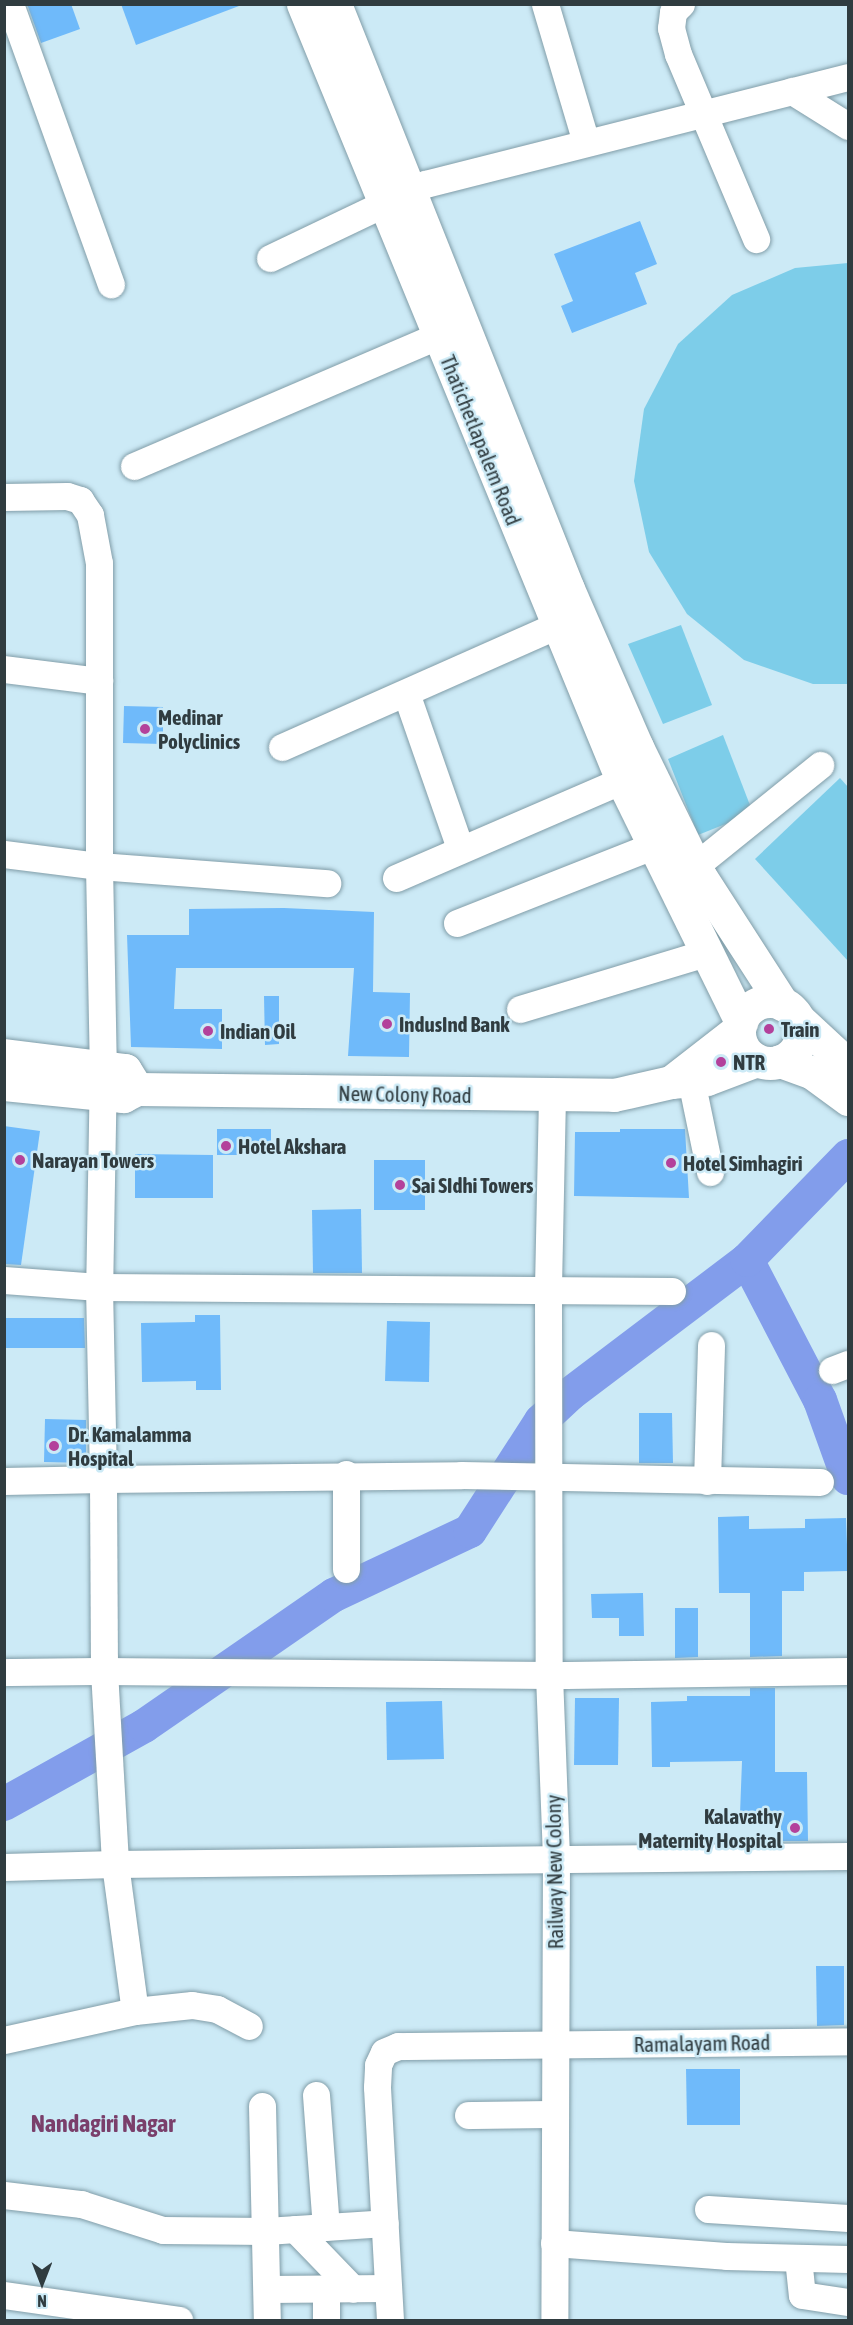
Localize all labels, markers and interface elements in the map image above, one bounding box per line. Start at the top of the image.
street label: Thatichetlapalem Road [435,351,527,529]
place label: Medinar Polyclinics [158,704,240,754]
marker: Medinar Polyclinics [136,720,154,738]
place label: IndusInd Bank [399,1011,510,1037]
place label: Train [781,1016,820,1042]
marker: IndusInd Bank [380,1017,394,1031]
place label: Indian Oil [220,1018,296,1044]
marker: Train [762,1022,776,1036]
marker: Indian Oil [201,1024,215,1038]
place label: NTR [733,1049,765,1075]
marker: NTR [714,1055,728,1069]
street label: New Colony Road [338,1080,472,1108]
place label: Hotel Akshara [238,1133,346,1159]
marker: Hotel Akshara [219,1139,233,1153]
place label: Narayan Towers [32,1147,154,1173]
place label: Hotel Simhagiri [683,1150,802,1176]
marker: Narayan Towers [13,1153,27,1167]
marker: Hotel Simhagiri [664,1156,678,1170]
place label: Sai SIdhi Towers [412,1172,533,1198]
marker: Sai SIdhi Towers [393,1178,407,1192]
place label: Dr. Kamalamma Hospital [68,1421,192,1471]
marker: Dr. Kamalamma Hospital [45,1437,63,1455]
street label: Railway New Colony [540,1795,568,1949]
place label: Kalavathy Maternity Hospital [638,1803,782,1853]
marker: Kalavathy Maternity Hospital [786,1819,804,1837]
street label: Ramalayam Road [633,2029,771,2057]
district label: Nandagiri Nagar [31,2110,175,2138]
north arrow [12,2253,72,2313]
text: N [37,2292,47,2310]

